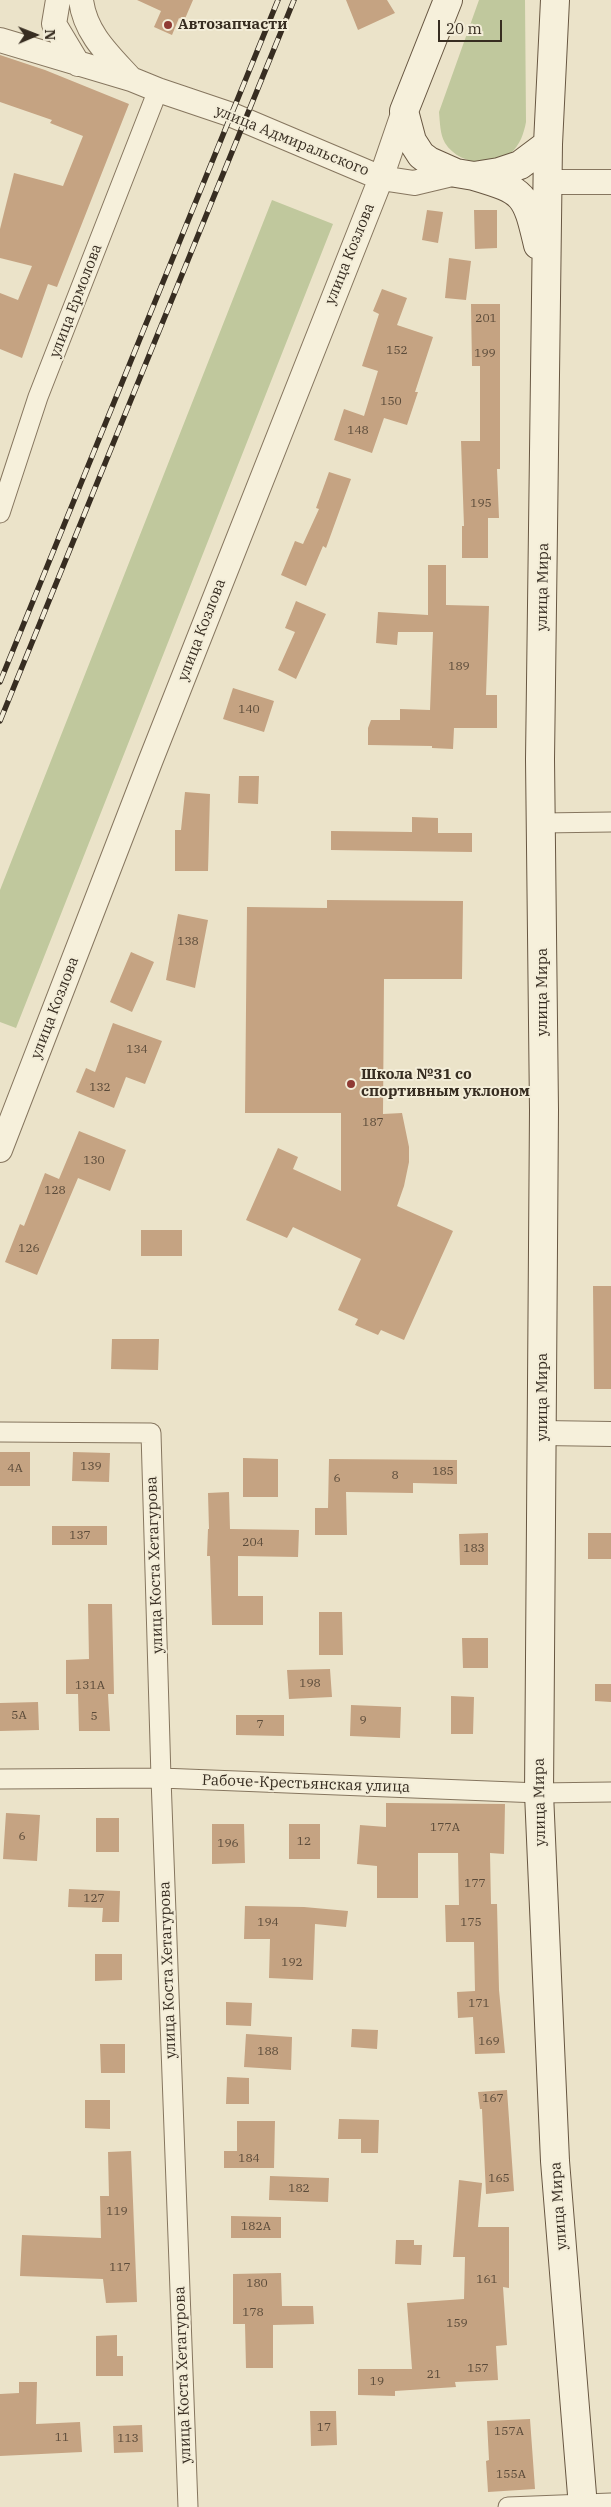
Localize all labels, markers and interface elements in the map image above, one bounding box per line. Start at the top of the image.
north arrow [10,10,60,60]
scale bar [441,10,505,42]
place label: Автозапчасти [178,16,287,34]
marker: Автозапчасти [162,19,174,31]
text: 20 m [446,19,482,38]
text: N [41,29,59,40]
street label: улица Адмиральского [212,102,372,180]
street label: улица Козлова [321,201,379,307]
street label: улица Ермолова [46,241,106,361]
house number: 201 [475,312,497,326]
house number: 152 [386,344,408,358]
house number: 199 [474,347,496,361]
house number: 150 [380,395,402,409]
house number: 148 [347,424,369,438]
house number: 195 [470,497,492,511]
street label: улица Мира [533,543,553,631]
street label: улица Козлова [174,576,230,684]
house number: 189 [448,660,470,674]
house number: 140 [238,703,260,717]
house number: 138 [177,935,199,949]
street label: улица Мира [534,948,552,1036]
street label: улица Козлова [27,954,83,1062]
house number: 134 [126,1043,148,1057]
place label: Школа №31 со спортивным уклоном [361,1066,530,1101]
marker: Школа №31 со спортивным уклоном [345,1078,357,1090]
house number: 132 [89,1081,111,1095]
house number: 187 [362,1116,384,1130]
house number: 130 [83,1154,105,1168]
house number: 128 [44,1184,66,1198]
house number: 126 [18,1242,40,1256]
street label: улица Мира [534,1353,552,1441]
house number: 139 [80,1460,102,1474]
house number: 4А [7,1462,23,1476]
house number: 185 [432,1465,454,1479]
house number: 8 [391,1469,399,1483]
house number: 6 [333,1472,341,1486]
street label: улица Коста Хетагурова [143,1476,167,1654]
house number: 137 [69,1529,91,1543]
house number: 204 [242,1536,264,1550]
house number: 183 [463,1542,485,1556]
house number: 198 [299,1677,321,1691]
house number: 131А [75,1679,105,1693]
house number: 5А [11,1709,27,1723]
house number: 5 [90,1710,98,1724]
house number: 9 [359,1714,367,1728]
house number: 7 [256,1718,264,1732]
street label: улица Мира [530,1758,550,1846]
street label: Рабоче-Крестьянская улица [202,1771,410,1797]
house number: 177А [430,1821,460,1835]
house number: 6 [18,1830,26,1844]
house number: 12 [297,1835,311,1849]
house number: 196 [217,1837,239,1851]
house number: 177 [464,1877,486,1891]
street label: улица Коста Хетагурова [156,1881,180,2059]
house number: 127 [83,1892,105,1906]
house number: 194 [257,1916,279,1930]
house number: 175 [460,1916,482,1930]
house number: 192 [281,1956,303,1970]
house number: 171 [468,1997,490,2011]
house number: 169 [478,2035,500,2049]
house number: 188 [257,2045,279,2059]
house number: 167 [482,2092,504,2106]
house number: 184 [238,2152,260,2166]
street label: улица Мира [547,2161,571,2251]
house number: 165 [488,2172,510,2186]
house number: 182 [288,2182,310,2196]
house number: 119 [106,2205,128,2219]
house number: 182А [241,2220,271,2234]
house number: 117 [109,2261,131,2275]
house number: 161 [476,2273,498,2287]
house number: 180 [246,2277,268,2291]
street label: улица Коста Хетагурова [171,2286,195,2464]
house number: 178 [242,2306,264,2320]
house number: 159 [446,2317,468,2331]
house number: 157 [467,2362,489,2376]
house number: 21 [427,2368,441,2382]
house number: 19 [370,2375,384,2389]
house number: 17 [317,2421,331,2435]
house number: 157А [494,2425,524,2439]
house number: 11 [55,2431,69,2445]
house number: 113 [117,2432,139,2446]
house number: 155А [496,2468,526,2482]

